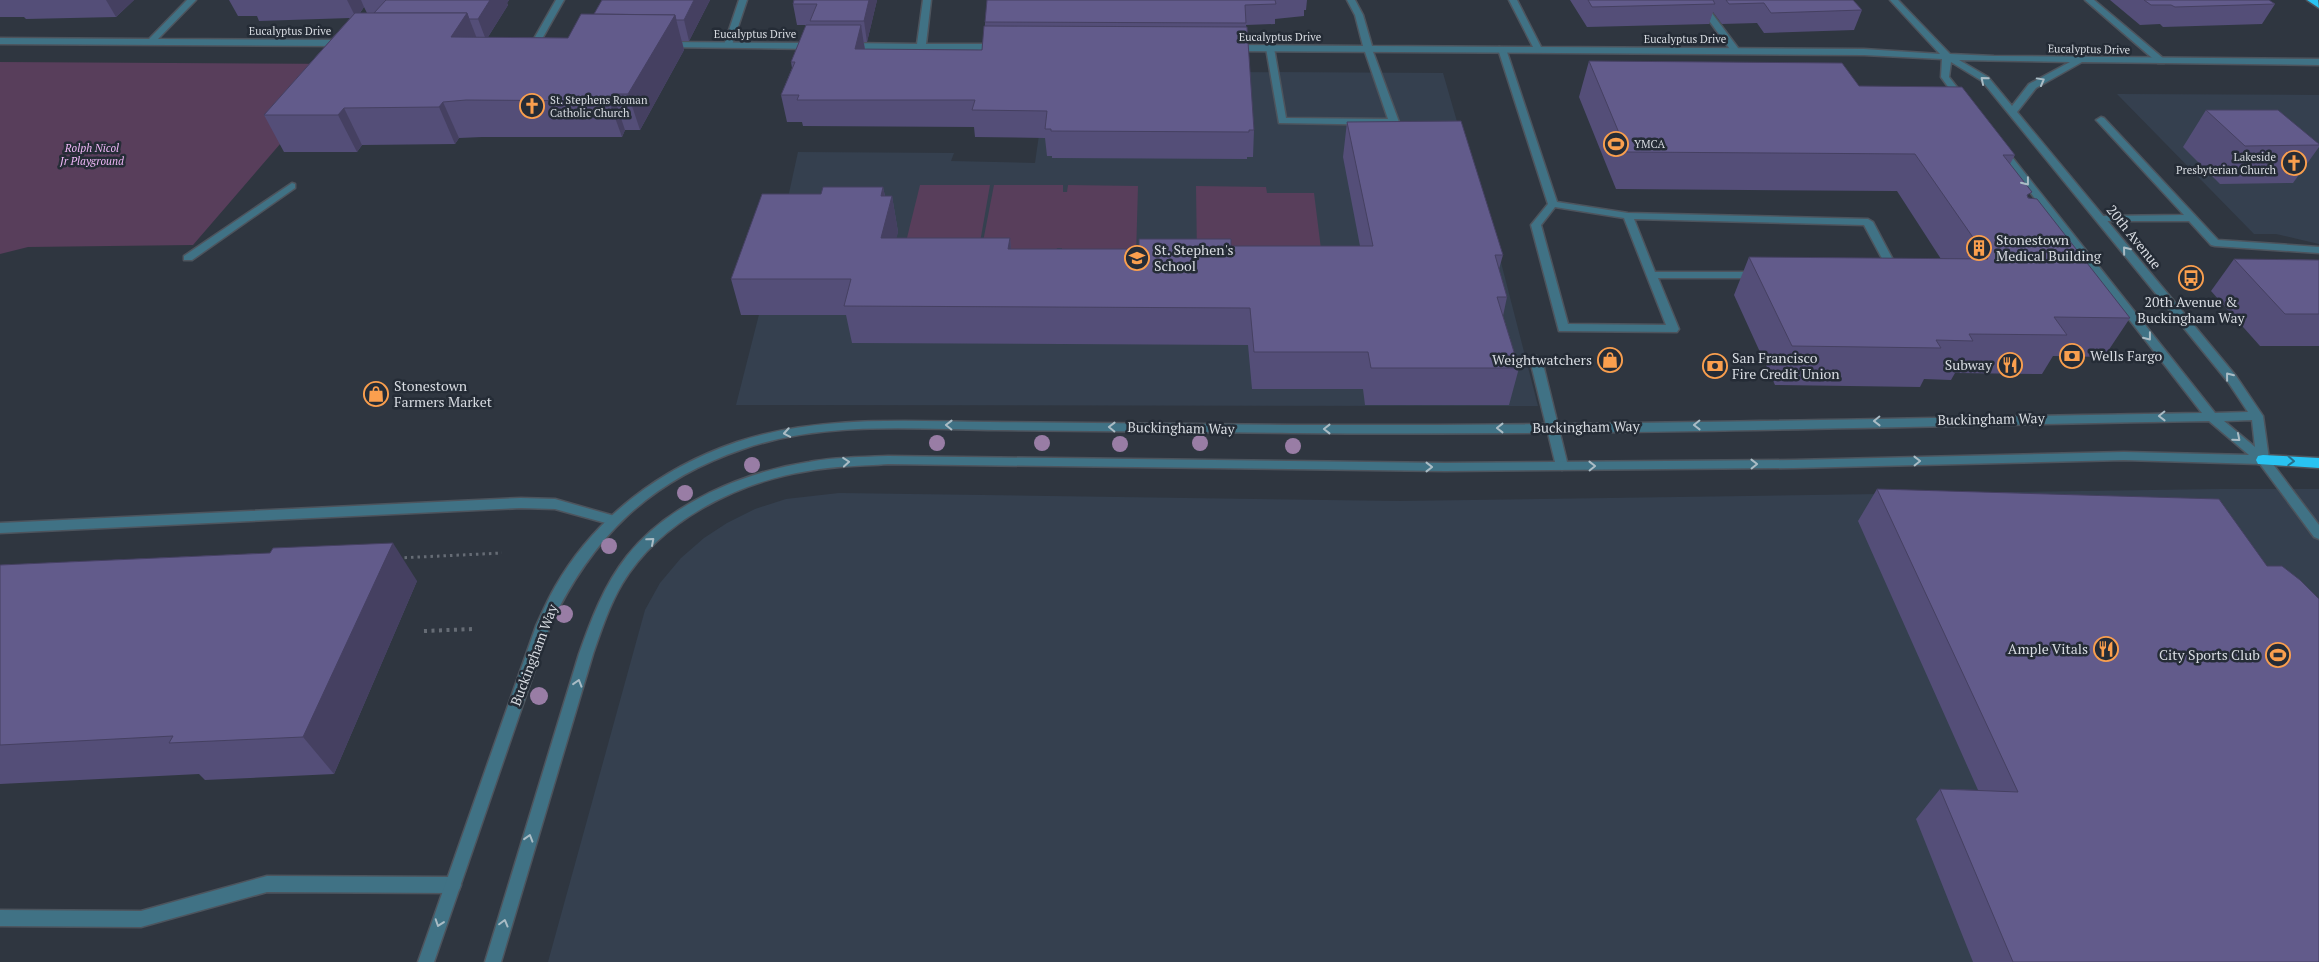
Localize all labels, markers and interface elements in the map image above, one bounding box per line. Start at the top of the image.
street label: Eucalyptus Drive [249,24,332,38]
street label: Eucalyptus Drive [714,27,797,41]
street label: Eucalyptus Drive [1239,30,1322,44]
street label: Eucalyptus Drive [1644,32,1727,46]
street label: Eucalyptus Drive [2048,41,2131,57]
one-way arrow [1980,76,1989,85]
one-way arrow [2036,77,2045,87]
church icon: St. Stephens Roman Catholic Church [519,93,545,119]
place label: St. Stephens Roman Catholic Church [550,93,648,120]
sports icon: YMCA [1603,131,1629,157]
place label: YMCA [1634,137,1665,151]
park label: Rolph Nicol Jr Playground [59,141,124,168]
place label: Lakeside Presbyterian Church [2176,150,2277,177]
church icon: Lakeside Presbyterian Church [2281,150,2307,176]
one-way arrow [2021,176,2029,185]
street label: 20th Avenue [2103,201,2166,273]
place label: Stonestown Medical Building [1996,230,2102,265]
building icon: Stonestown Medical Building [1966,235,1992,261]
place label: St. Stephen's School [1154,240,1233,275]
school or university icon: St. Stephen's School [1124,245,1150,271]
one-way arrow [2122,247,2131,256]
bus stop icon: 20th Avenue & Buckingham Way [2178,265,2204,291]
place label: 20th Avenue & Buckingham Way [2137,292,2246,327]
one-way arrow [2143,331,2151,340]
bank icon: Wells Fargo [2059,343,2085,369]
place label: Wells Fargo [2090,346,2163,365]
shop icon: Weightwatchers [1597,347,1623,373]
place label: San Francisco Fire Credit Union [1732,348,1840,383]
place label: Weightwatchers [1492,350,1592,369]
restaurant icon: Subway [1997,352,2023,378]
bank icon: San Francisco Fire Credit Union [1702,353,1728,379]
place label: Subway [1945,355,1993,374]
one-way arrow [2226,372,2235,382]
place label: Stonestown Farmers Market [394,376,493,411]
shop icon: Stonestown Farmers Market [363,381,389,407]
street label: Buckingham Way [1937,408,2046,429]
one-way arrow [2158,411,2166,422]
street label: Buckingham Way [1532,416,1641,437]
one-way arrow [1873,416,1880,426]
street label: Buckingham Way [1127,417,1236,438]
one-way arrow [1693,419,1701,430]
one-way arrow [945,420,952,430]
one-way arrow [1107,422,1115,432]
one-way arrow [1495,423,1503,433]
one-way arrow [1322,424,1330,434]
one-way arrow [783,428,792,438]
one-way arrow [2231,432,2240,440]
one-way arrow [1913,456,1921,466]
one-way arrow [2287,456,2295,467]
one-way arrow [843,457,851,468]
one-way arrow [1750,459,1758,469]
one-way arrow [1588,461,1596,471]
one-way arrow [1426,462,1433,472]
one-way arrow [645,537,654,546]
street label: Buckingham Way [505,600,562,708]
restaurant icon: Ample Vitals [2093,636,2119,662]
place label: Ample Vitals [2008,639,2088,658]
sports icon: City Sports Club [2265,642,2291,668]
place label: City Sports Club [2159,645,2260,664]
one-way arrow [572,680,582,688]
one-way arrow [523,835,533,843]
one-way arrow [435,919,445,927]
one-way arrow [498,919,509,928]

